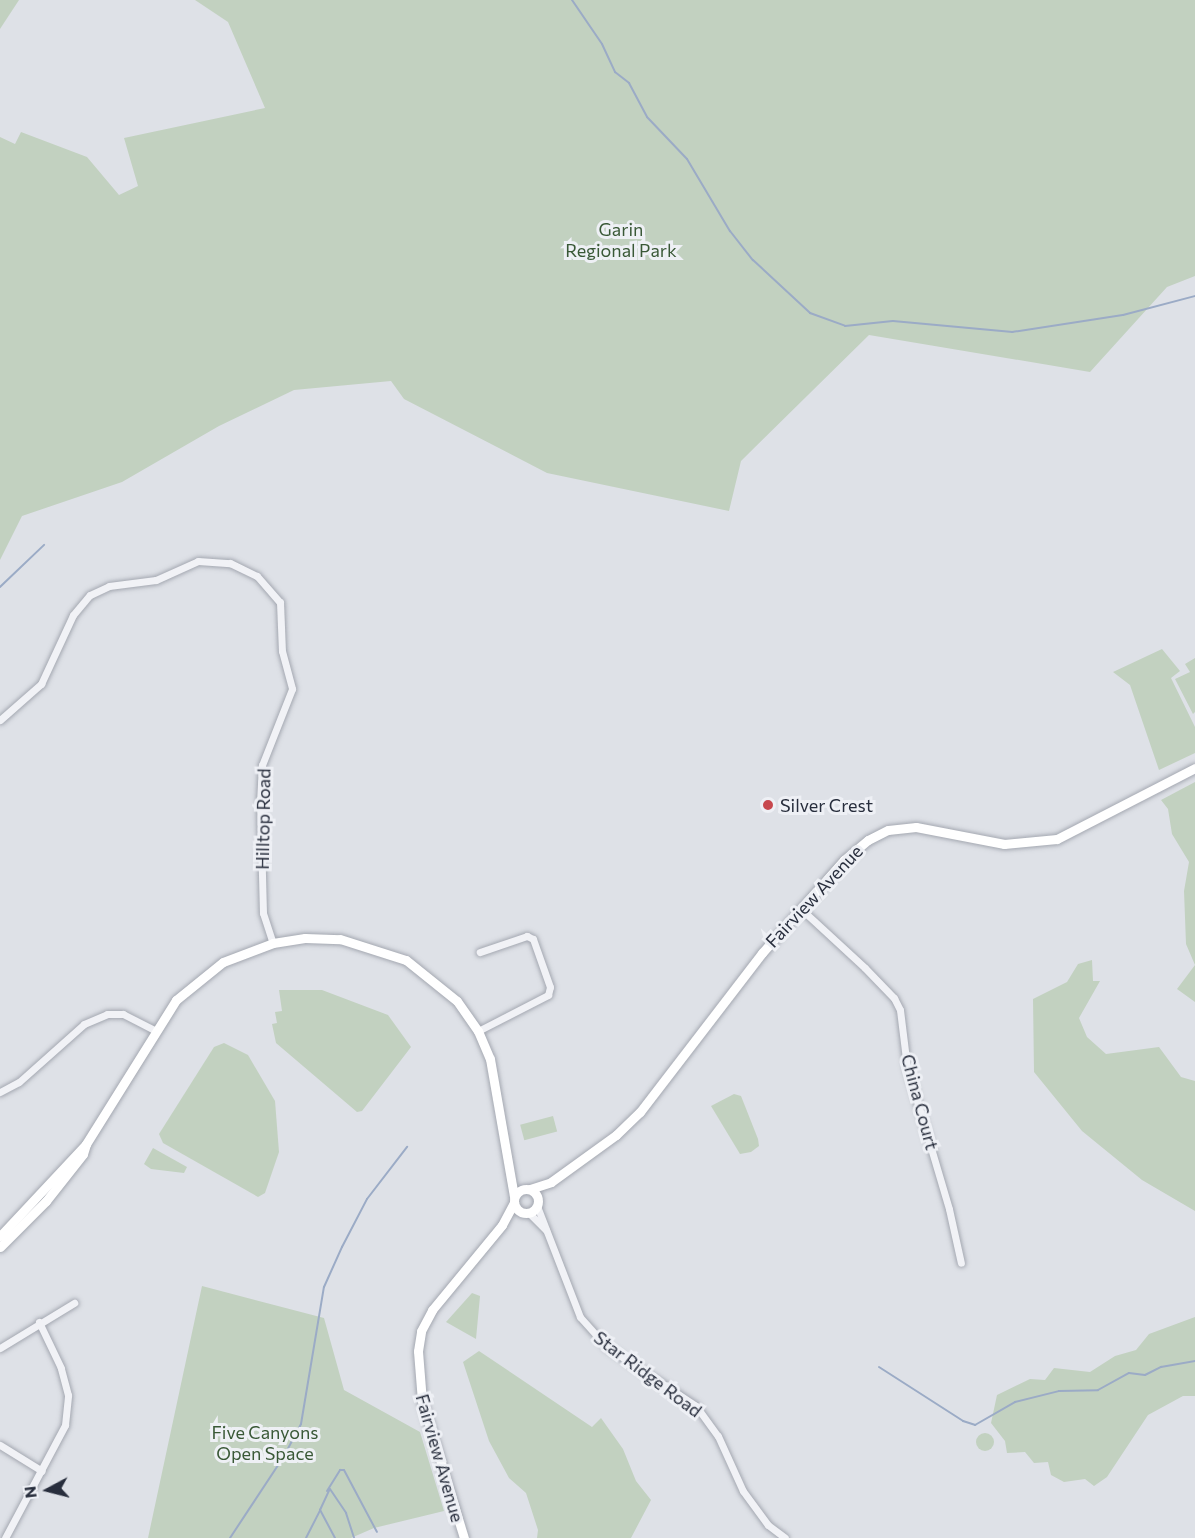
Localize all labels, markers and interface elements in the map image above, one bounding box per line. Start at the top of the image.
park label: Garin Regional Park [565,219,677,262]
street label: Hilltop Road [251,768,275,870]
place label: Silver Crest [780,794,873,816]
marker: Silver Crest [761,798,775,812]
street label: Fairview Avenue [761,840,867,952]
street label: China Court [897,1052,943,1152]
street label: Star Ridge Road [590,1326,706,1422]
street label: Fairview Avenue [411,1391,469,1525]
park label: Five Canyons Open Space [212,1422,318,1464]
north arrow [18,1460,78,1520]
text: N [19,1485,40,1499]

